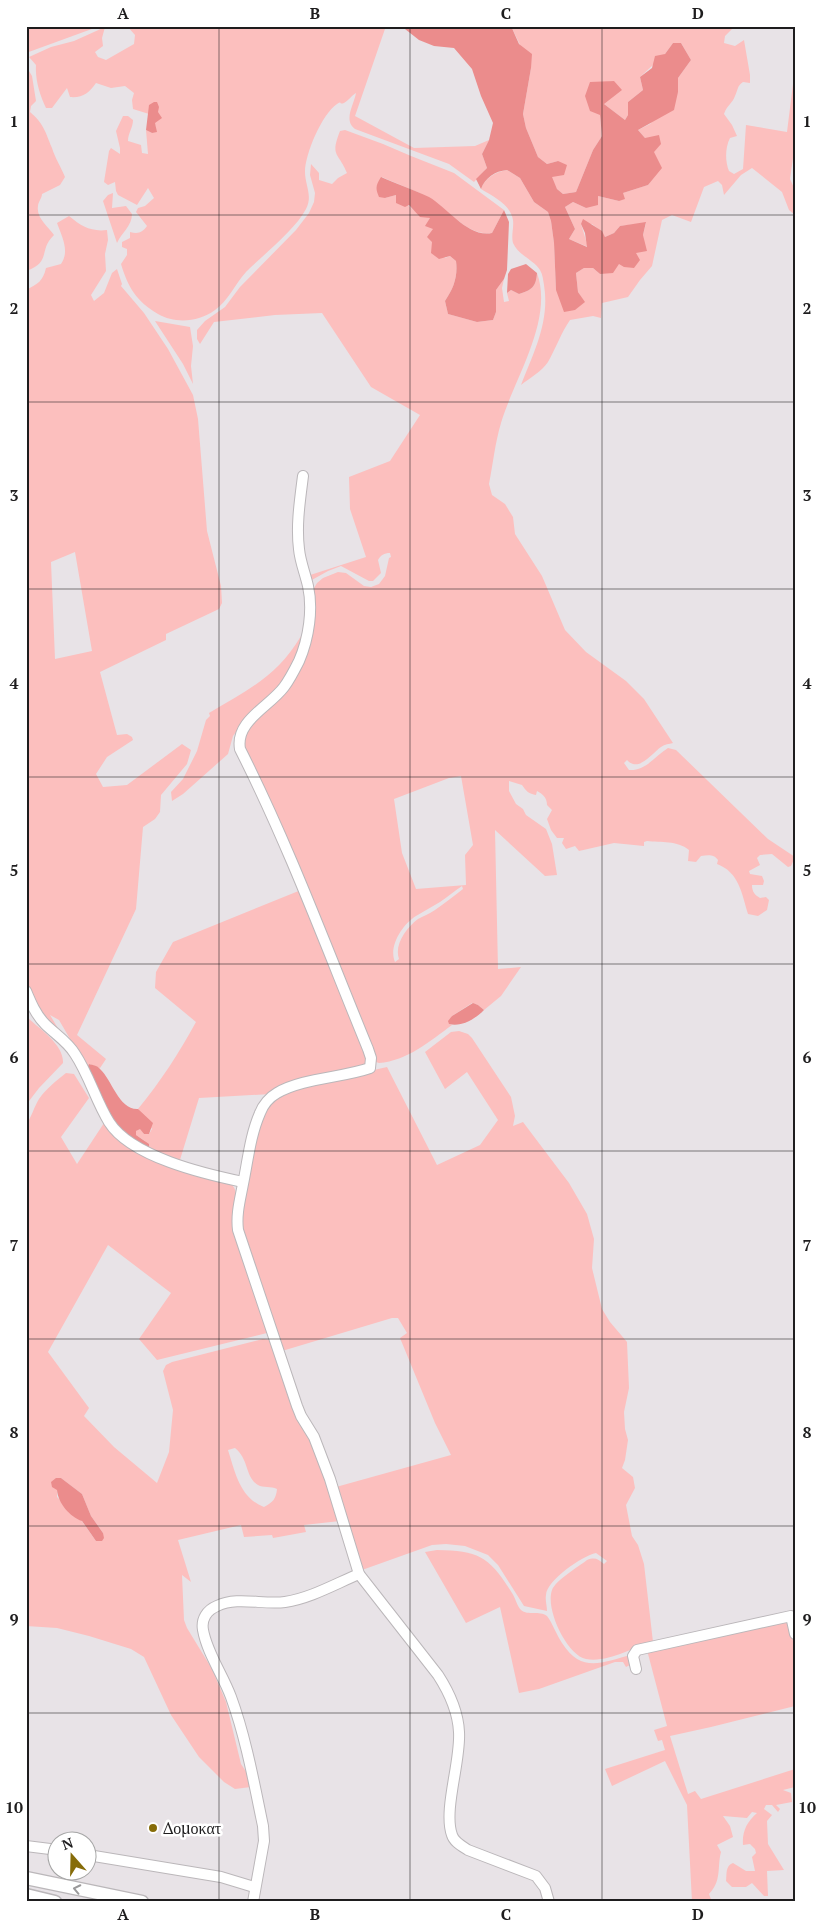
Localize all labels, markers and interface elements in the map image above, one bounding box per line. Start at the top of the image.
text: A [117,2,129,24]
text: B [310,2,320,24]
text: C [501,2,511,24]
text: D [692,2,704,24]
text: 1 [9,110,19,132]
text: 1 [802,110,812,132]
text: 2 [9,297,19,319]
text: 2 [802,297,812,319]
text: 3 [9,484,19,506]
text: 3 [802,484,812,506]
text: 4 [9,672,19,694]
text: 4 [802,672,812,694]
text: 5 [9,859,19,881]
text: 5 [802,859,812,881]
text: 6 [9,1046,19,1068]
text: 6 [802,1046,812,1068]
text: 7 [9,1234,19,1256]
text: 7 [802,1234,812,1256]
text: 8 [9,1421,19,1443]
text: 8 [802,1421,812,1443]
text: 9 [9,1608,19,1630]
text: 9 [802,1608,812,1630]
text: 10 [5,1796,23,1818]
text: 10 [798,1796,816,1818]
place label: Δομοκατ [163,1817,222,1839]
marker: Δομοκατ [147,1822,159,1834]
north arrow [48,1830,98,1880]
text: N [59,1832,76,1854]
one-way arrow [72,1884,81,1895]
text: A [117,1903,129,1925]
text: B [310,1903,320,1925]
text: C [501,1903,511,1925]
text: D [692,1903,704,1925]

